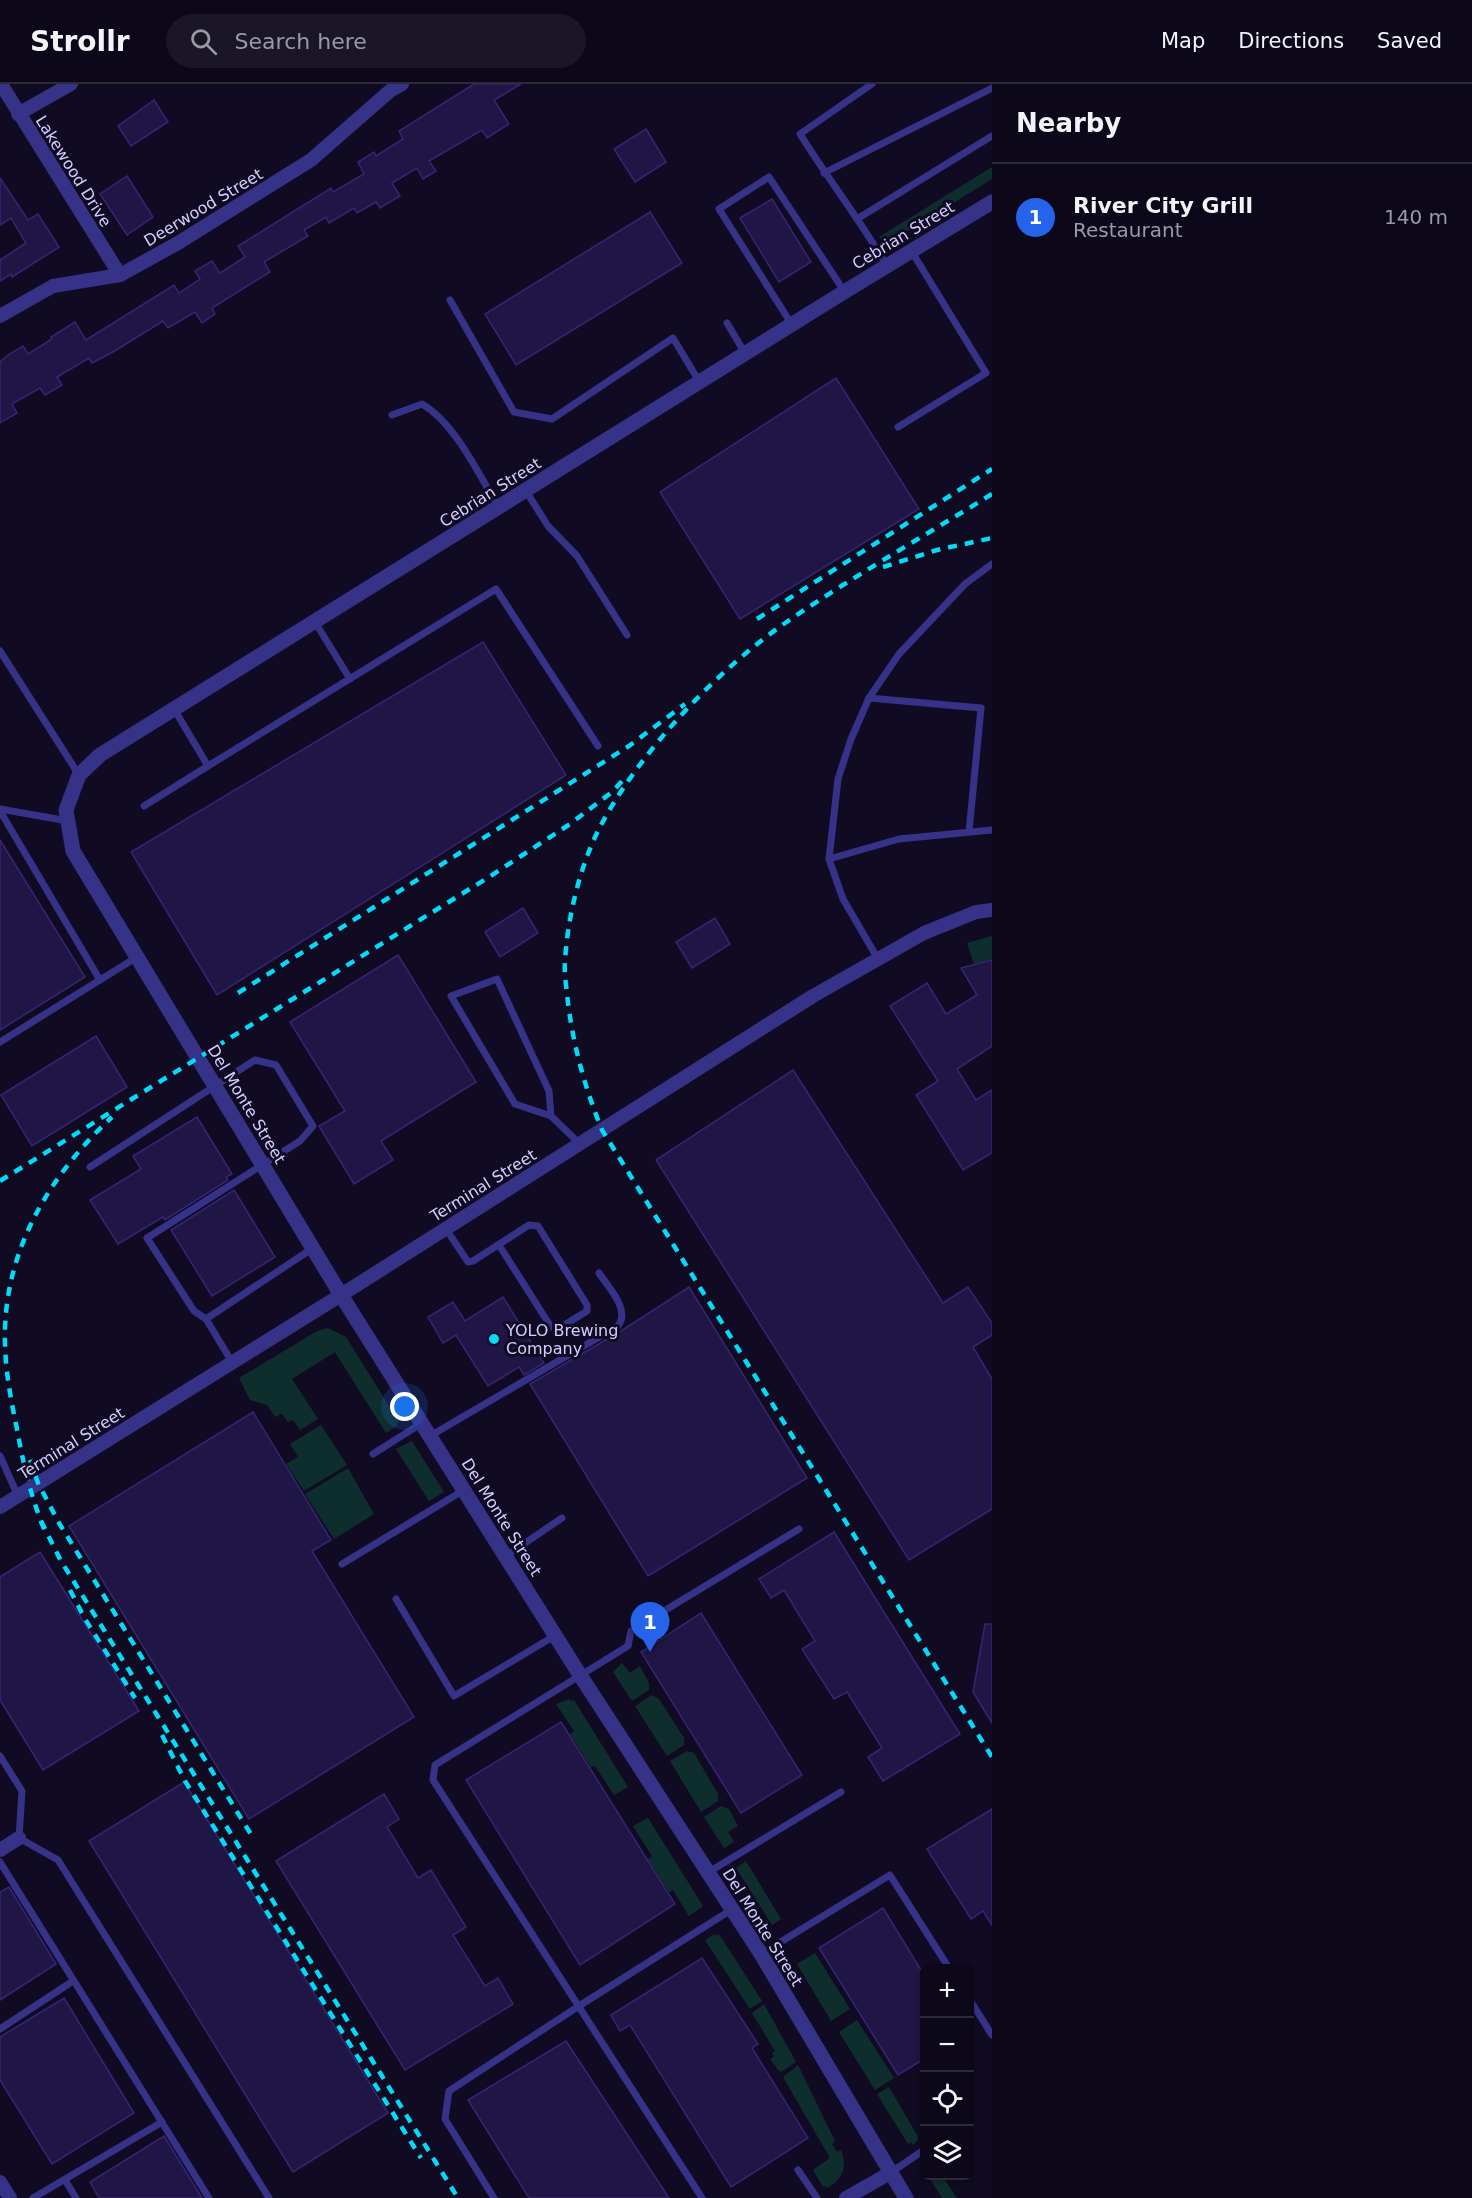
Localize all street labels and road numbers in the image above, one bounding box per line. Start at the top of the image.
street label: Lakewood Drive [32,112,116,231]
street label: Deerwood Street [140,164,266,250]
street label: Cebrian Street [849,197,958,273]
street label: Cebrian Street [436,454,544,531]
street label: Del Monte Street [204,1041,290,1167]
street label: Terminal Street [426,1145,540,1226]
street label: Terminal Street [14,1403,128,1484]
street label: Del Monte Street [458,1455,545,1580]
street label: Del Monte Street [719,1865,806,1990]

